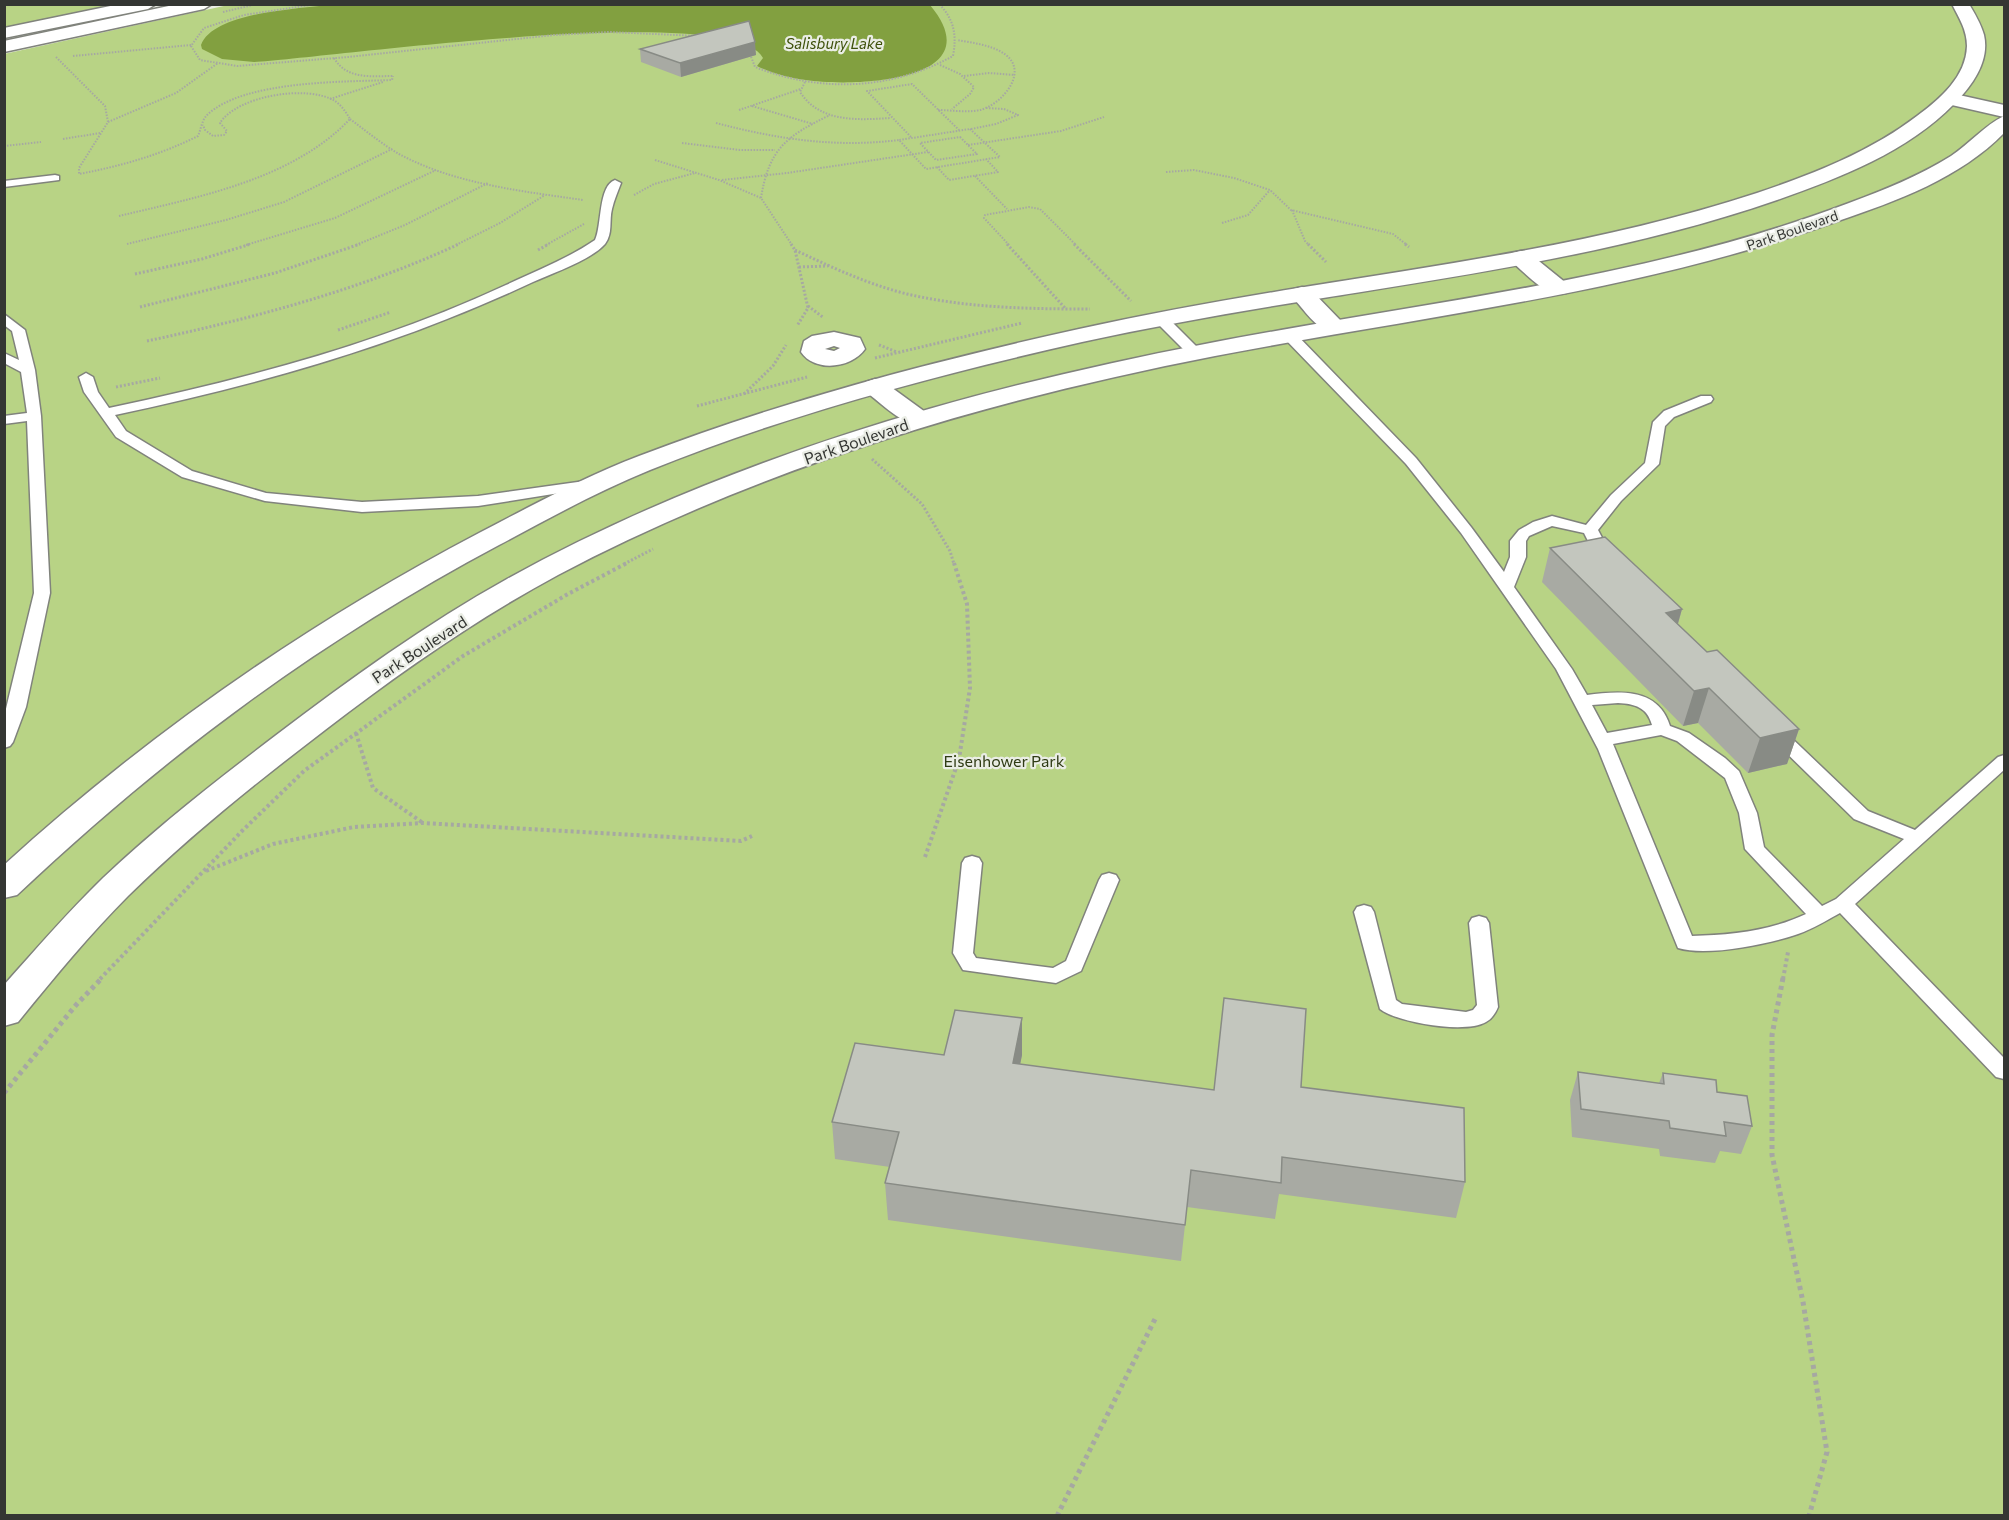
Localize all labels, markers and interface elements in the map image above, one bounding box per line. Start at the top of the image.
water label: Salisbury Lake [785,34,883,52]
street label: Park Boulevard [1744,206,1840,254]
street label: Park Boulevard [801,414,911,468]
street label: Park Boulevard [368,611,470,687]
park label: Eisenhower Park [944,751,1065,770]

